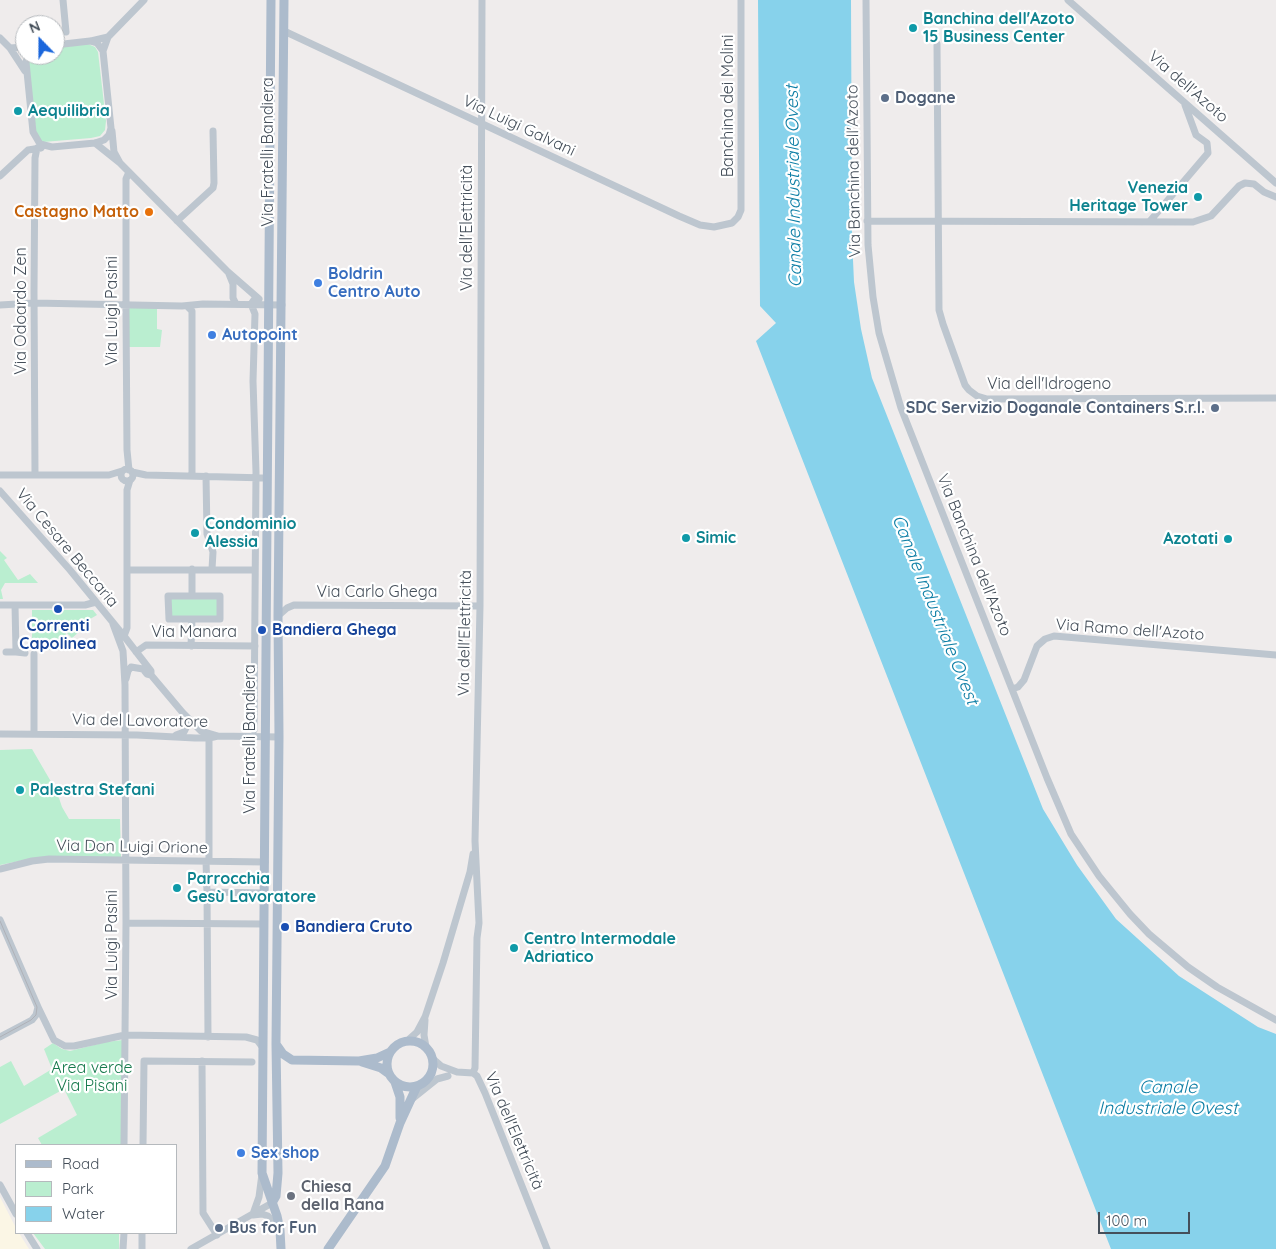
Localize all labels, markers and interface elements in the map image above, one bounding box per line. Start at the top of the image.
place label: Banchina dell'Azoto 15 Business Center [923,9,1074,47]
north arrow [15,15,65,65]
text: N [27,17,43,37]
marker: Banchina dell'Azoto 15 Business Center [907,22,919,34]
street label: Banchina dei Molini [718,35,738,177]
street label: Via dell'Azoto [1144,47,1232,127]
street label: Via Fratelli Bandiera [258,77,278,227]
street label: Via Banchina dell'Azoto [843,84,865,258]
water label: Canale Industriale Ovest [781,85,807,287]
place label: Dogane [895,88,956,108]
street label: Via Luigi Galvani [460,92,578,160]
marker: Dogane [879,92,891,104]
place label: Aequilibria [28,101,110,121]
marker: Aequilibria [12,105,24,117]
street label: Via dell'Elettricità [457,165,477,291]
place label: Venezia Heritage Tower [1069,178,1188,216]
marker: Venezia Heritage Tower [1192,191,1204,203]
place label: Castagno Matto [14,202,139,222]
marker: Castagno Matto [143,206,155,218]
street label: Via Odoardo Zen [11,247,31,375]
street label: Via Luigi Pasini [102,256,122,366]
place label: Boldrin Centro Auto [328,264,421,302]
marker: Boldrin Centro Auto [312,277,324,289]
place label: Autopoint [222,325,298,345]
marker: Autopoint [206,329,218,341]
street label: Via dell'Idrogeno [987,374,1111,394]
place label: SDC Servizio Doganale Containers S.r.l. [906,398,1205,418]
marker: SDC Servizio Doganale Containers S.r.l. [1209,402,1221,414]
street label: Via Banchina dell'Azoto [933,471,1015,639]
street label: Via Cesare Beccaria [12,485,122,611]
water label: Canale Industriale Ovest [887,512,983,708]
place label: Condominio Alessia [205,514,296,552]
marker: Condominio Alessia [189,527,201,539]
place label: Simic [696,528,736,548]
place label: Azotati [1163,529,1218,549]
marker: Simic [680,532,692,544]
marker: Azotati [1222,533,1234,545]
street label: Via dell'Elettricità [454,570,476,696]
street label: Via Carlo Ghega [317,582,437,602]
marker: Correnti Capolinea [52,603,64,615]
street label: Via Ramo dell'Azoto [1055,615,1205,645]
place label: Correnti Capolinea [19,616,97,654]
place label: Bandiera Ghega [272,620,397,640]
street label: Via Manara [151,622,237,642]
marker: Bandiera Ghega [256,624,268,636]
street label: Via Fratelli Bandiera [240,664,260,814]
street label: Via del Lavoratore [72,710,208,732]
place label: Palestra Stefani [30,780,155,800]
marker: Palestra Stefani [14,784,26,796]
street label: Via Don Luigi Orione [56,836,208,858]
place label: Parrocchia Gesù Lavoratore [187,869,316,907]
marker: Parrocchia Gesù Lavoratore [171,882,183,894]
street label: Via Luigi Pasini [102,890,122,1000]
place label: Bandiera Cruto [295,917,412,937]
marker: Bandiera Cruto [279,921,291,933]
place label: Centro Intermodale Adriatico [524,929,676,967]
marker: Centro Intermodale Adriatico [508,942,520,954]
park label: Area verde Via Pisani [51,1058,133,1096]
street label: Via dell'Elettricità [481,1069,547,1193]
water label: Canale Industriale Ovest [1098,1077,1238,1120]
place label: Sex shop [251,1143,319,1163]
legend [15,1144,178,1234]
marker: Sex shop [235,1147,247,1159]
text: Road [62,1154,99,1173]
place label: Chiesa della Rana [301,1177,384,1215]
text: Park [62,1179,94,1198]
marker: Chiesa della Rana [285,1190,297,1202]
scale bar [1101,1202,1194,1234]
text: Water [62,1204,105,1223]
text: 100 m [1106,1211,1147,1230]
place label: Bus for Fun [229,1218,317,1238]
marker: Bus for Fun [213,1222,225,1234]

